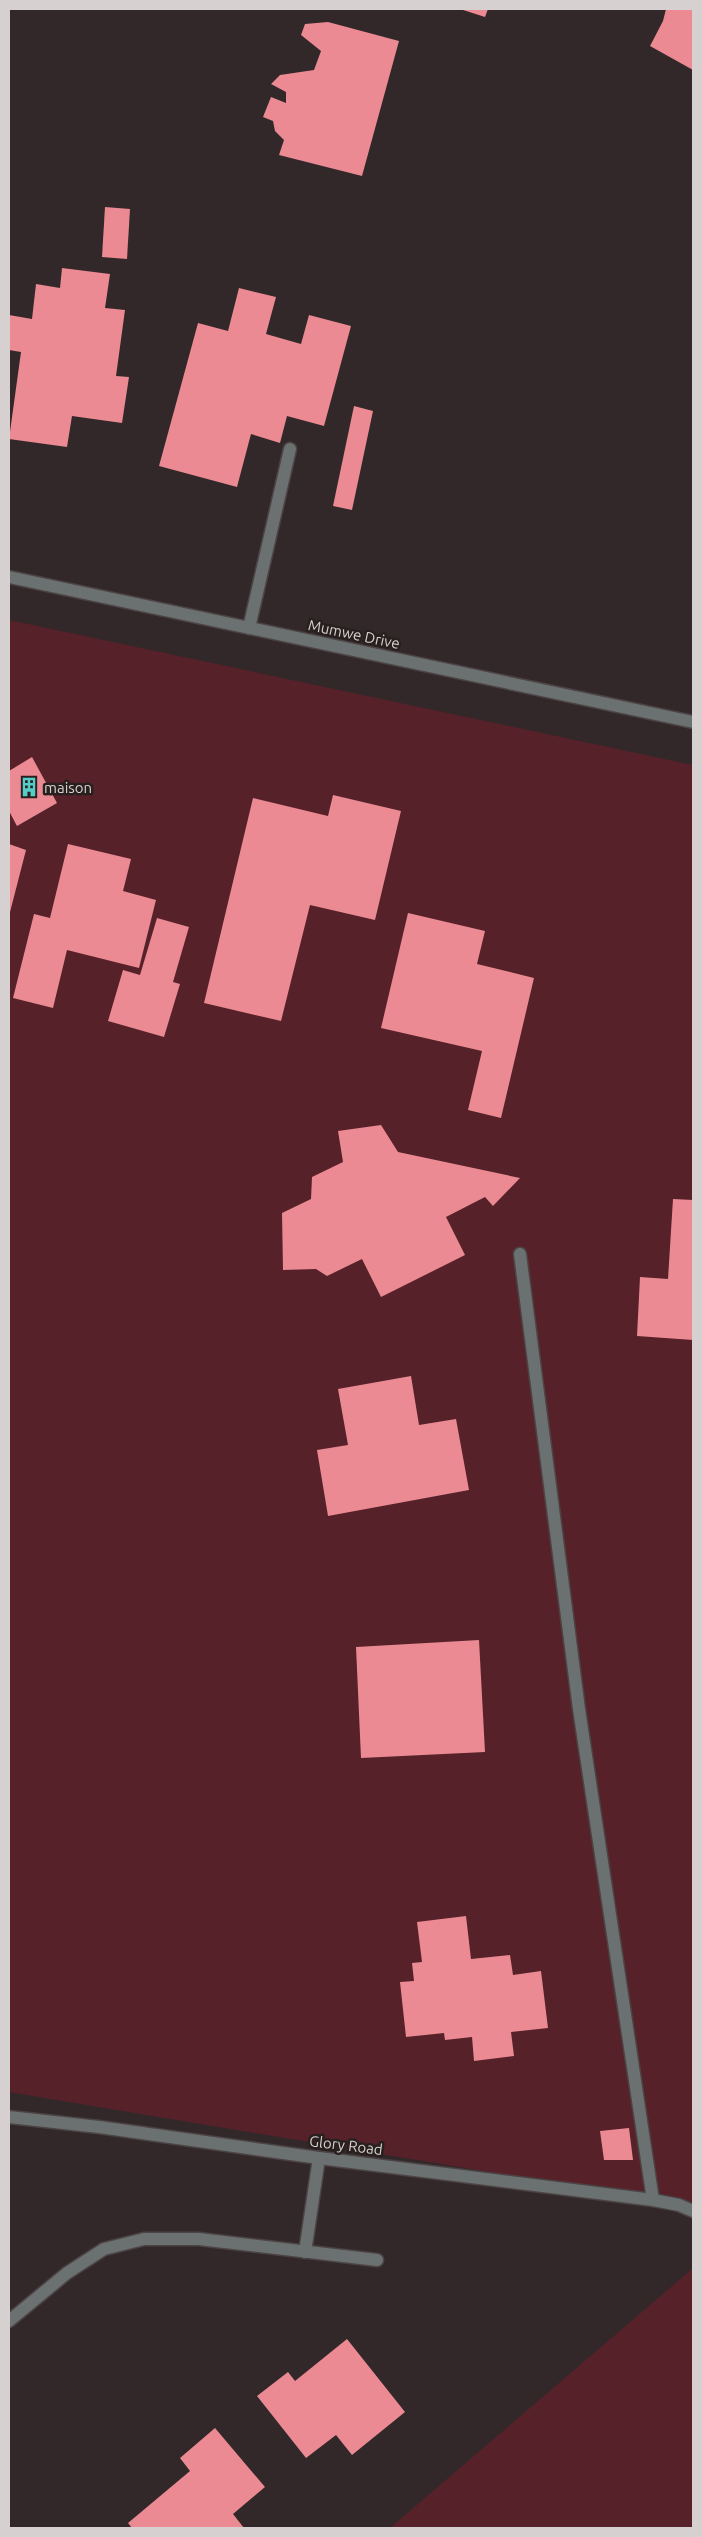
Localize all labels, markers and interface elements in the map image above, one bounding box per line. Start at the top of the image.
street label: Mumwe Drive [307,616,401,652]
building icon: maison [18,776,40,798]
place label: maison [44,779,92,796]
street label: Glory Road [308,2132,384,2158]

